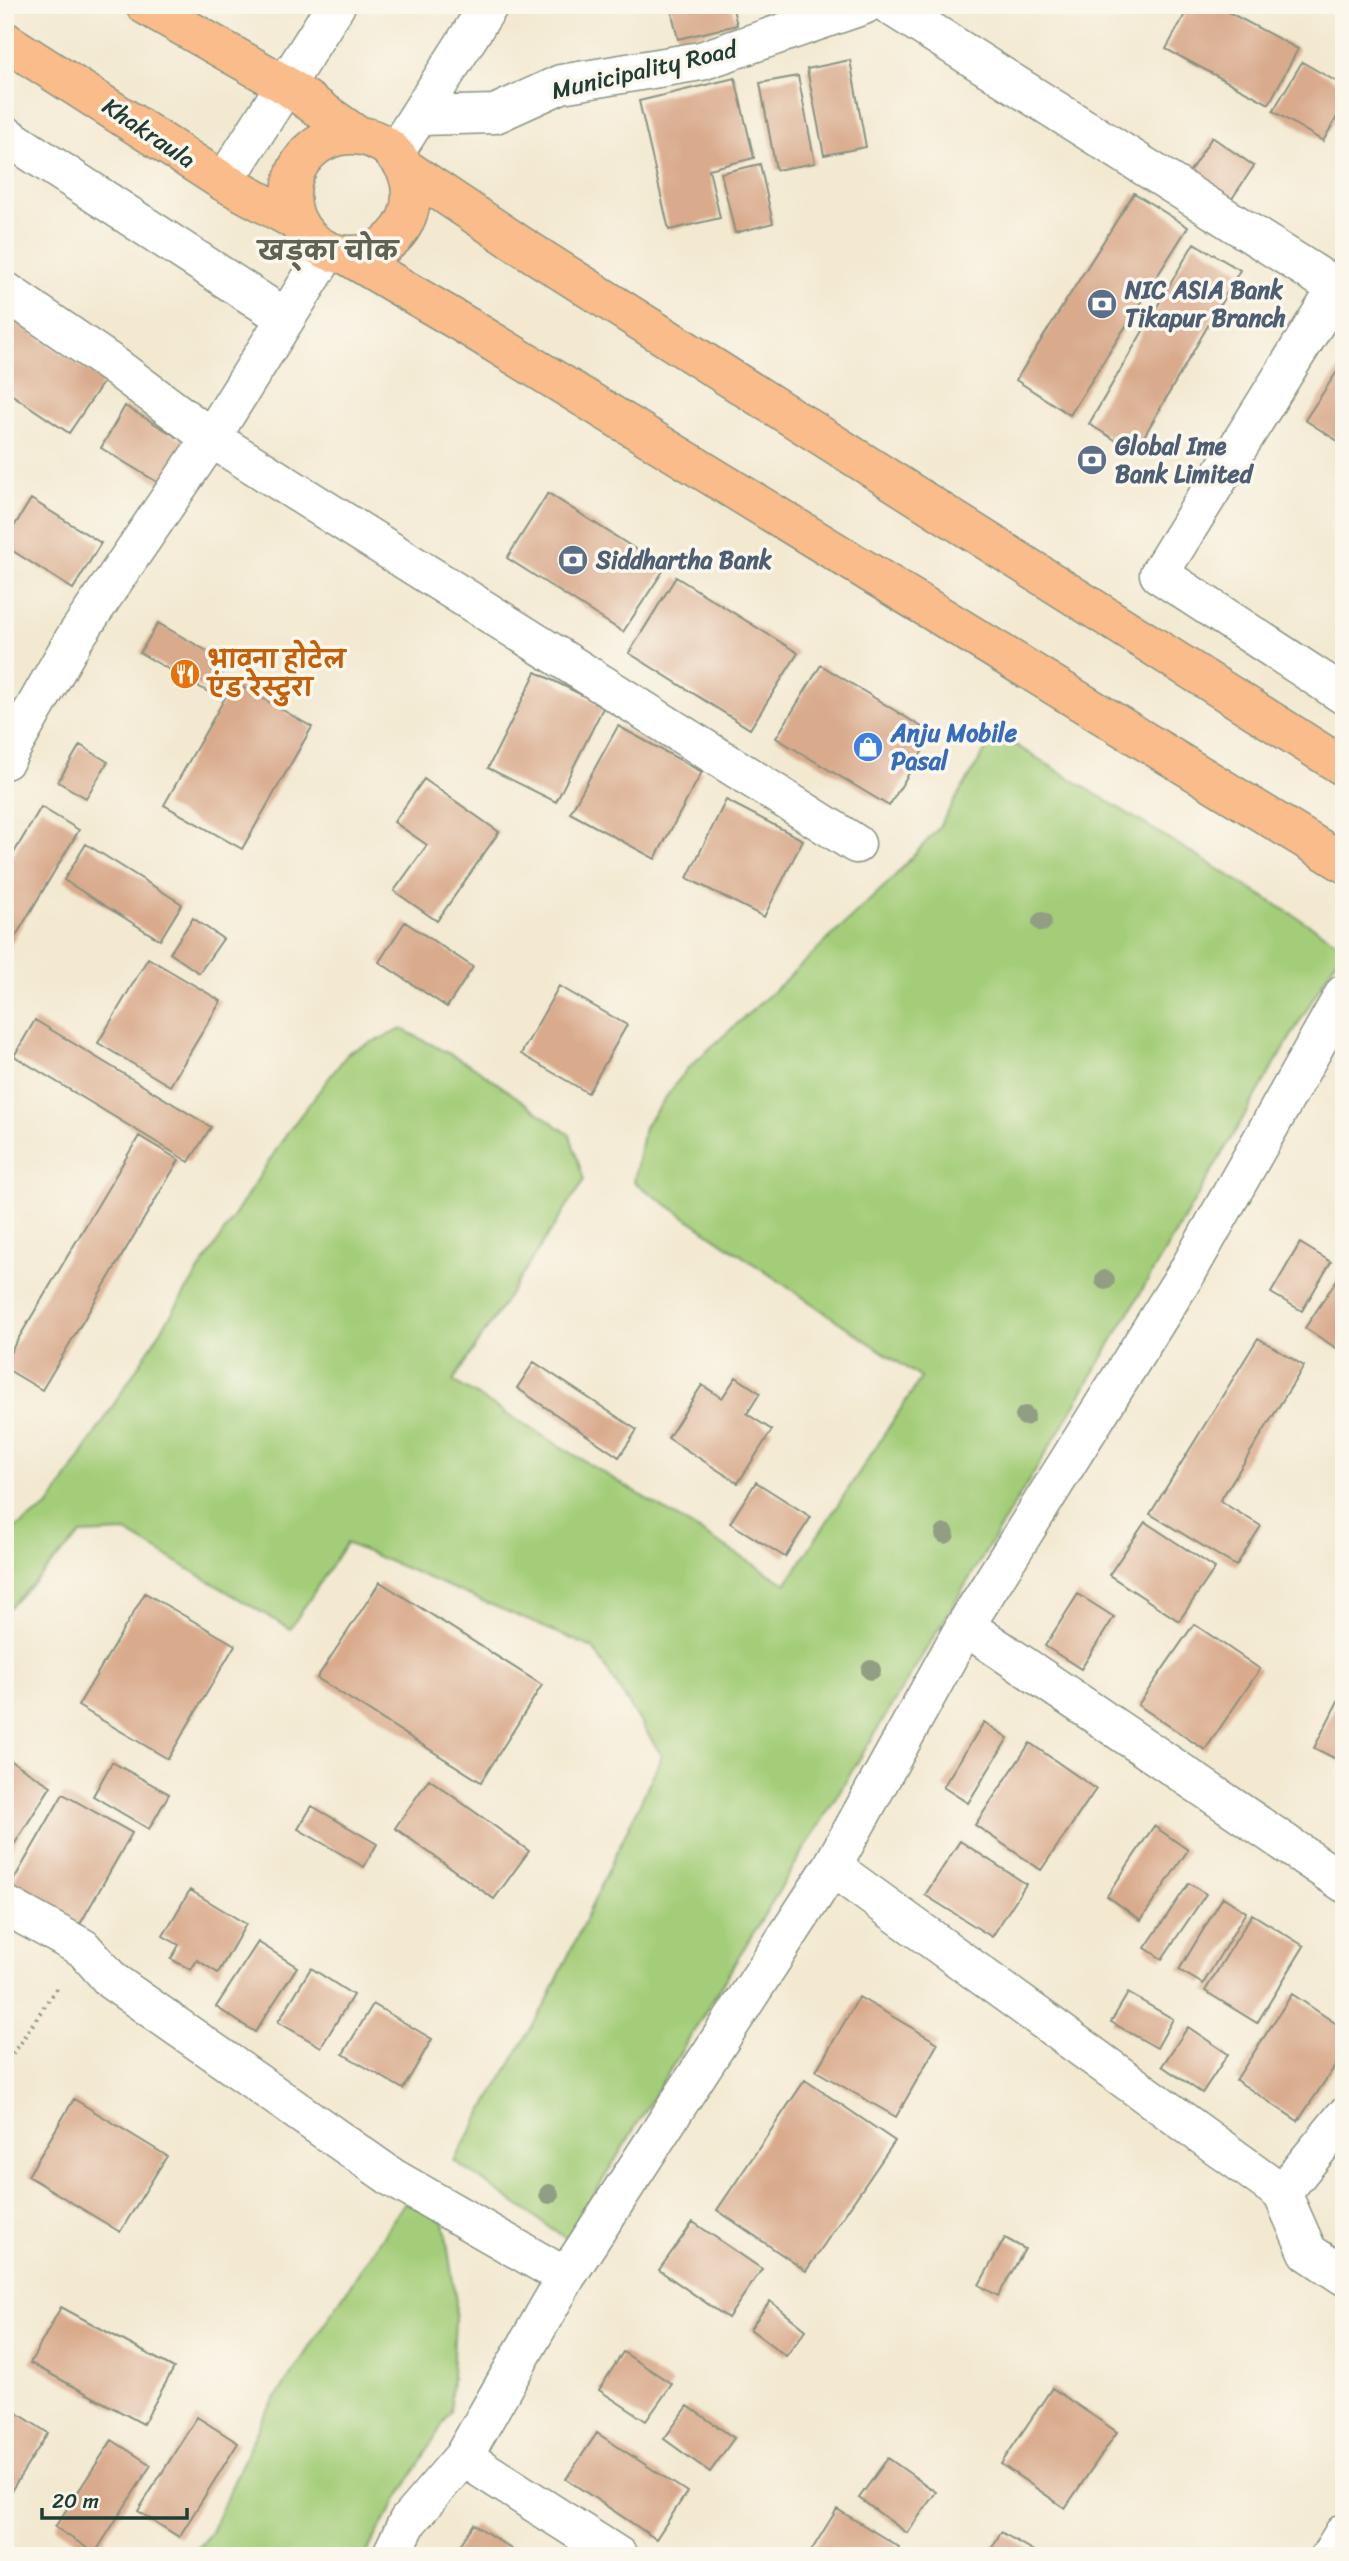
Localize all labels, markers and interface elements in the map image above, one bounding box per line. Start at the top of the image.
street label: Municipality Road [547,28,743,112]
street label: Khakraula [93,86,205,180]
district label: खड्का चोक [256,228,400,274]
place label: NIC ASIA Bank Tikapur Branch [1124,269,1286,339]
bank icon: NIC ASIA Bank Tikapur Branch [1085,287,1119,321]
place label: Global Ime Bank Limited [1115,425,1255,495]
bank icon: Global Ime Bank Limited [1075,443,1109,477]
place label: Siddhartha Bank [595,539,772,581]
bank icon: Siddhartha Bank [556,543,590,577]
place label: भावना होटेल एंड रेस्टुरा [206,639,348,709]
restaurant icon: भावना होटेल एंड रेस्टुरा [168,657,202,691]
place label: Anju Mobile Pasal [890,712,1018,782]
shop icon: Anju Mobile Pasal [851,730,885,764]
scale bar [42,2477,187,2521]
text: 20 m [52,2482,99,2520]

